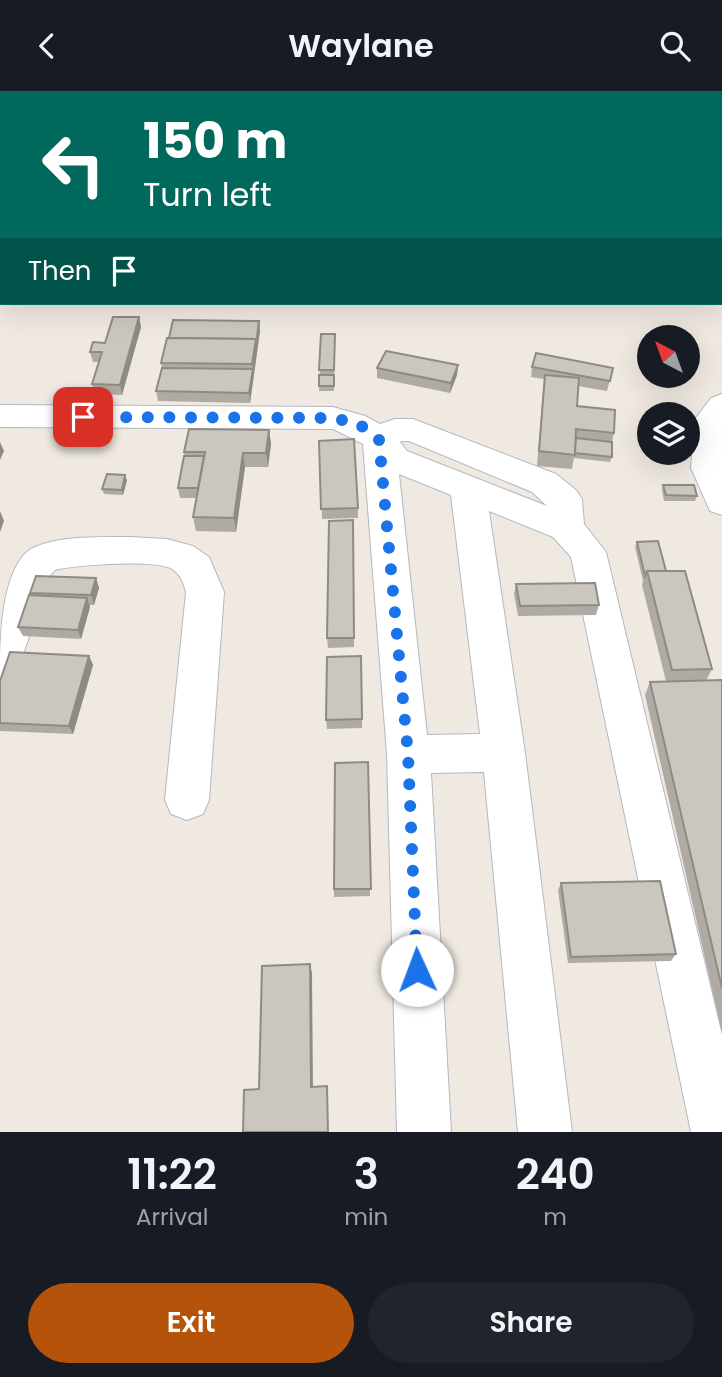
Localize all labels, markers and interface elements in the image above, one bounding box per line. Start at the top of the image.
text: Waylane [288,23,434,68]
icon: back [28,27,66,65]
icon: search [656,27,694,65]
text: 150 m [143,107,288,175]
icon: left [28,119,119,210]
text: Turn left [143,172,272,217]
icon: arrive [105,252,143,290]
text: Then [28,253,91,289]
north arrow [637,325,700,389]
map controls [637,325,700,465]
pin [53,387,113,447]
icon: arrive [64,398,102,436]
button: layers [637,402,700,465]
position arrow [380,933,454,1007]
text: 11:22 [127,1145,217,1204]
text: 3 [354,1145,379,1204]
text: 240 [516,1145,595,1204]
text: Arrival [136,1201,208,1233]
text: min [344,1201,388,1233]
text: m [543,1201,567,1233]
button: Exit [28,1283,354,1363]
button: Share [368,1283,694,1363]

